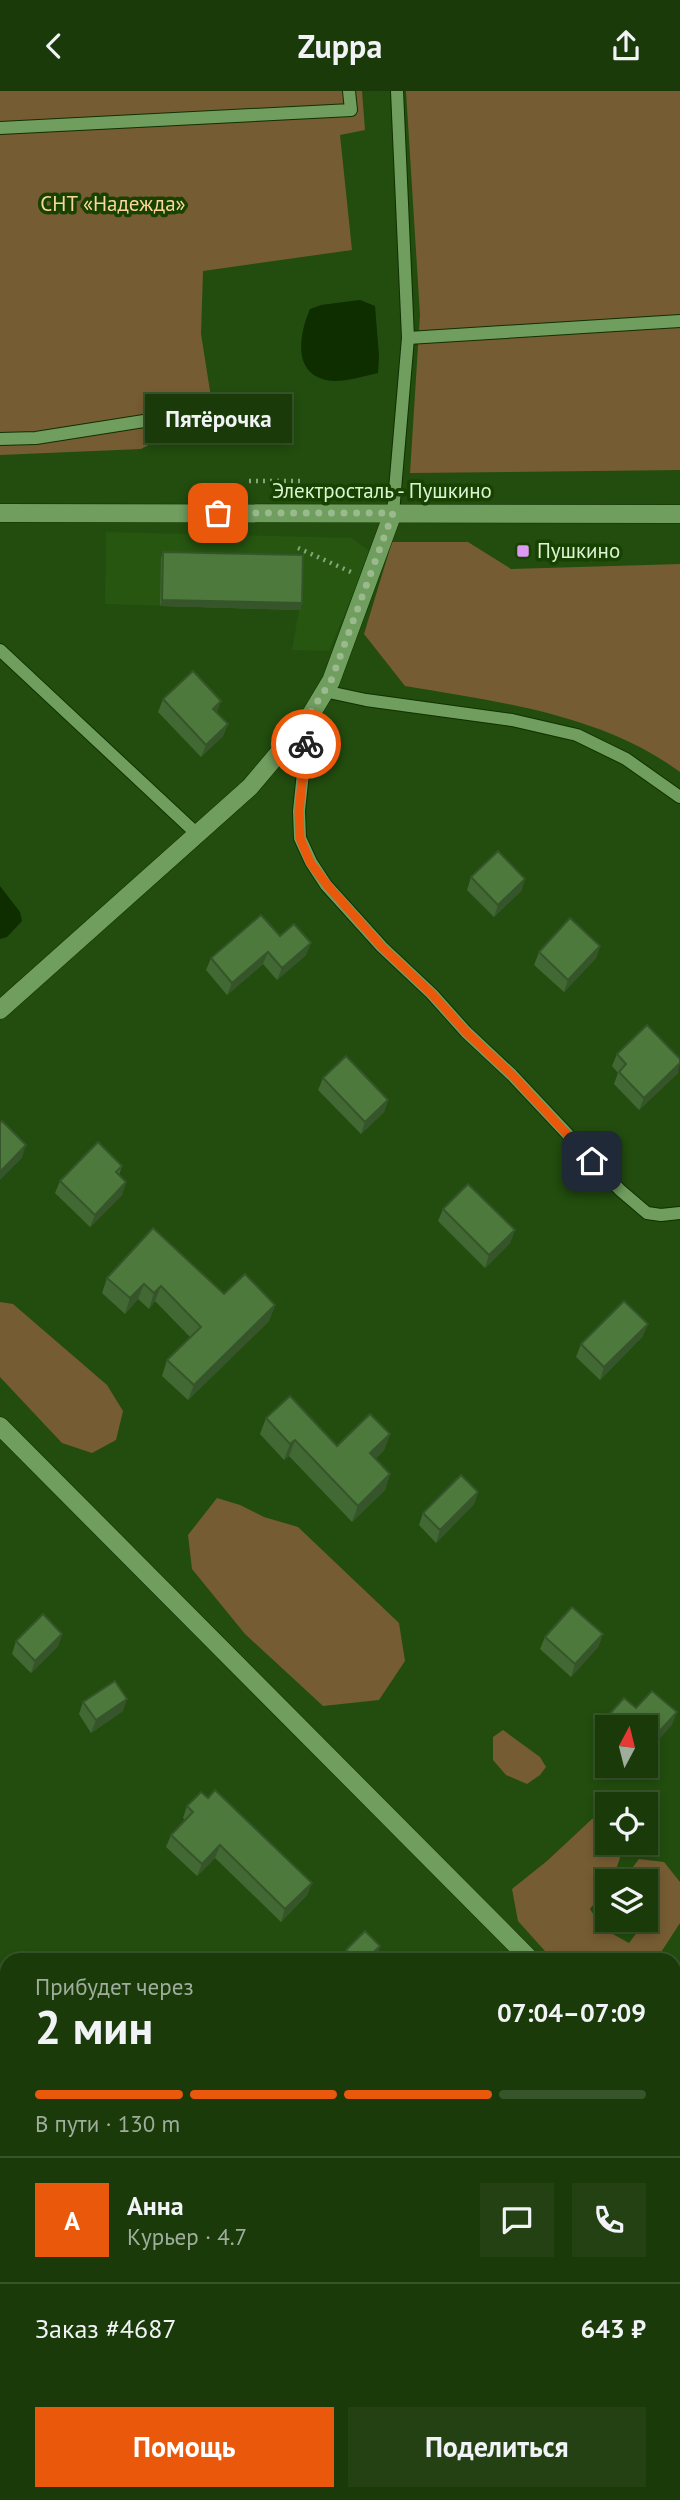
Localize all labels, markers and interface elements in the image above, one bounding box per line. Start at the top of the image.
text: Zuppa [298,25,382,67]
icon: back [35,27,73,65]
icon: share [607,27,645,65]
park label: СНТ «Надежда» [40,190,186,217]
callout: Пятёрочка [144,394,292,443]
text: Пятёрочка [165,404,272,433]
street label: Электросталь - Пушкино [272,477,492,504]
pin [188,483,248,543]
icon: bag [199,494,237,532]
place label: Пушкино [537,537,620,564]
marker: Пушкино [515,543,531,559]
courier [271,709,341,779]
icon: bike [287,725,325,763]
pin [562,1131,622,1191]
icon: home [573,1142,611,1180]
north arrow [595,1715,658,1778]
map controls [595,1715,658,1932]
button: locate [595,1792,658,1855]
button: layers [595,1869,658,1932]
text: Прибудет через [35,1972,194,2001]
text: 07:04–07:09 [497,1996,646,2029]
text: 2 мин [35,1997,153,2057]
text: В пути · 130 m [35,2109,180,2138]
button: chat [480,2183,554,2257]
button: phone [572,2183,646,2257]
text: Анна [127,2189,184,2222]
text: А [64,2204,80,2237]
text: Курьер · 4.7 [127,2222,247,2251]
text: Заказ #4687 [35,2312,177,2345]
text: 643 ₽ [580,2312,646,2345]
button: Помощь [35,2407,334,2487]
button: Поделиться [348,2407,646,2487]

